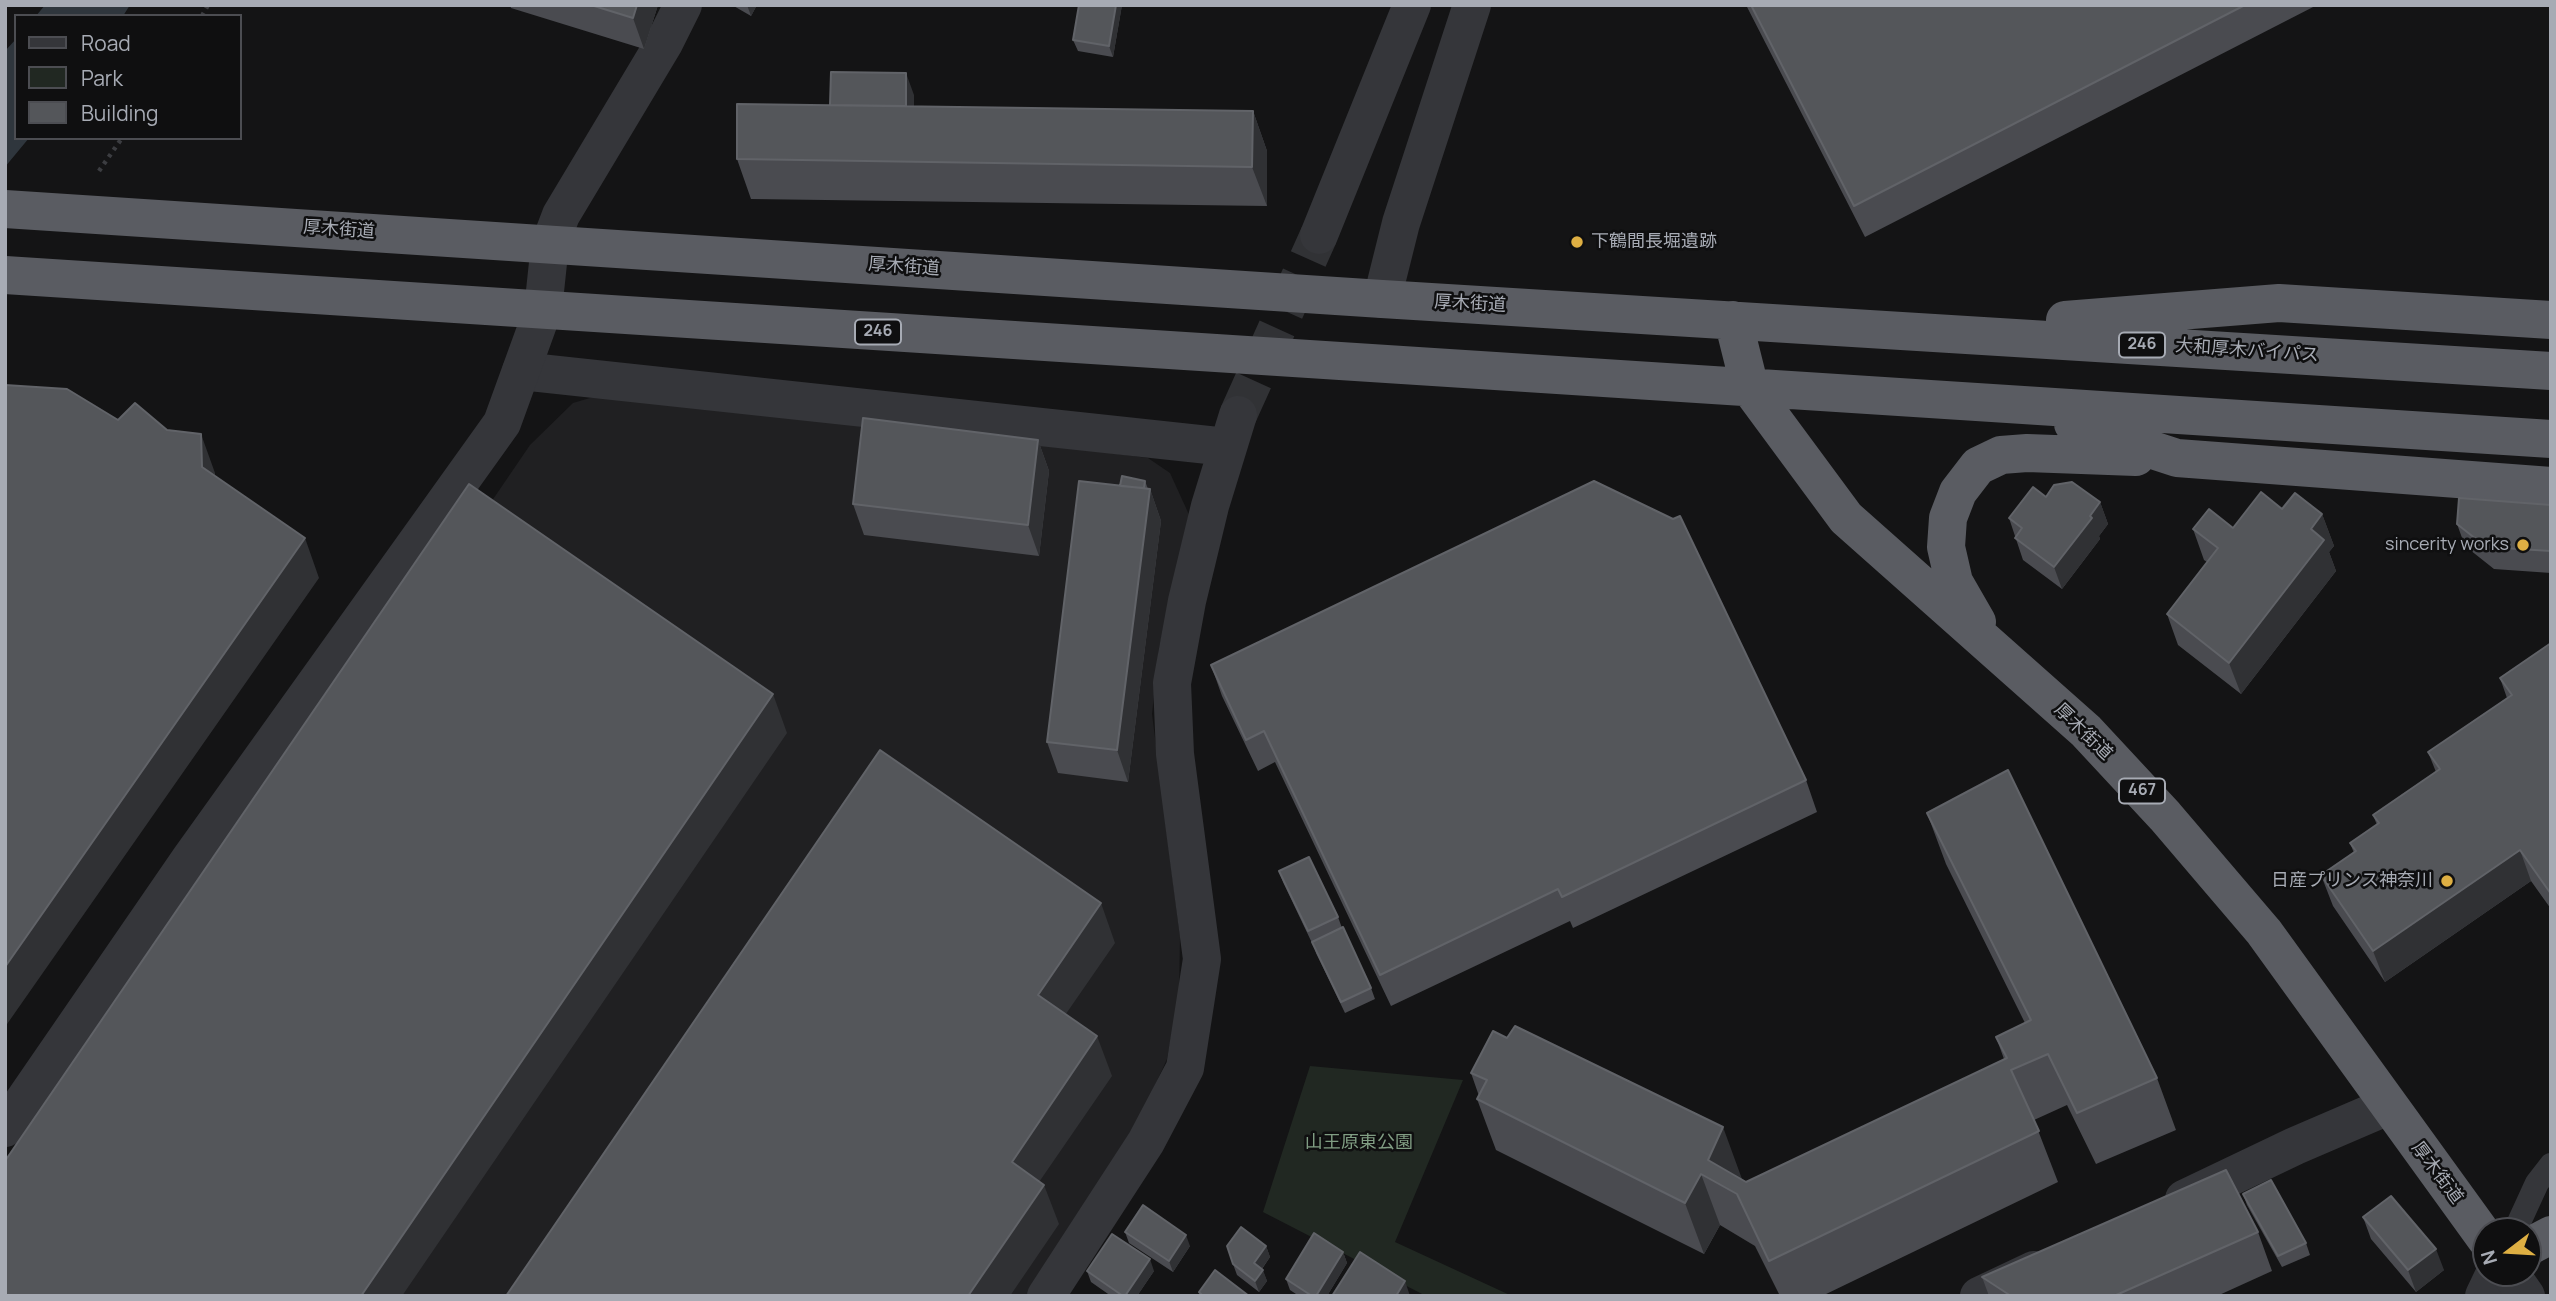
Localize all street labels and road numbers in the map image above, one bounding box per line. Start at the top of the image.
street label: 厚木街道 [302,217,376,243]
street label: 厚木街道 [867,254,941,280]
street label: 厚木街道 [1433,291,1507,317]
road number: 246 [855,320,901,344]
road number: 246 [2119,332,2165,358]
street label: 大和厚木バイパス [2174,335,2320,367]
street label: 厚木街道 [2050,699,2116,765]
road number: 467 [2119,778,2165,804]
street label: 厚木街道 [2407,1138,2467,1208]

